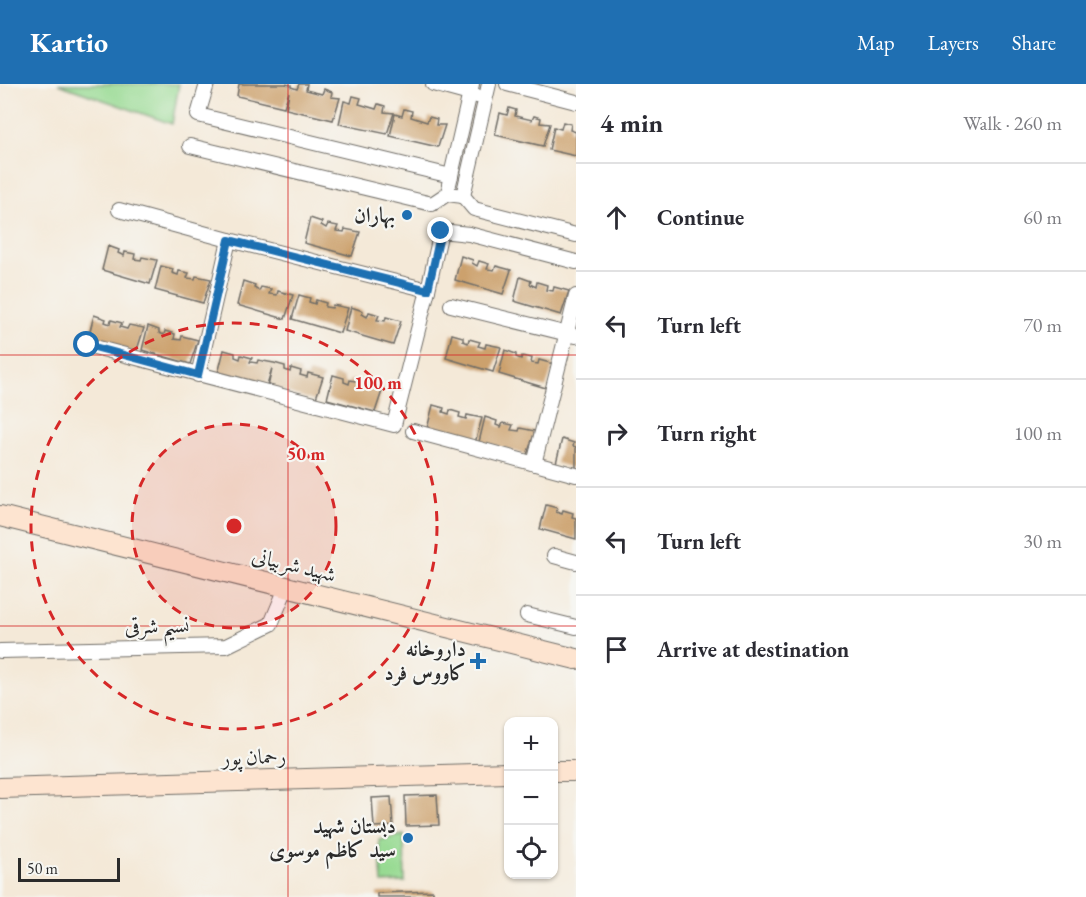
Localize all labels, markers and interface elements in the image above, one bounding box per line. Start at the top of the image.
text: Kartio [30,24,108,60]
text: Map [857,29,895,56]
text: Layers [928,29,979,56]
text: Share [1012,29,1056,56]
text: 4 min [600,106,663,140]
text: Walk · 260 m [963,110,1062,136]
place label: بهاران [354,201,395,229]
icon: ahead [600,201,633,234]
text: Continue [657,203,744,232]
text: 60 m [1023,204,1062,230]
marker: بهاران [400,208,414,222]
route end [427,217,453,243]
icon: left [600,309,633,342]
text: Turn left [657,311,741,340]
text: 70 m [1023,312,1062,338]
route start [73,331,99,357]
text: 100 m [354,371,402,394]
icon: right [600,417,633,450]
text: Turn right [657,419,756,448]
text: 100 m [1014,420,1062,446]
text: 50 m [287,442,325,465]
centre of rings [224,516,244,536]
icon: left [600,525,633,558]
text: Turn left [657,527,741,556]
text: 30 m [1023,528,1062,554]
street label: شهید شربیانی [249,541,339,589]
street label: نسیم شرقی [124,611,190,648]
icon: arrive [600,633,633,666]
place label: داروخانه کاووس فرد [384,635,466,687]
text: Arrive at destination [657,635,849,664]
marker: داروخانه کاووس فرد [471,654,485,668]
map controls [504,717,558,879]
button: + [504,717,558,771]
street label: رحمان پور [219,742,287,773]
button: − [504,771,558,825]
place label: دبستان شهید سید کاظم موسوی [269,812,396,869]
button: locate [504,825,558,879]
marker: دبستان شهید سید کاظم موسوی [401,831,415,845]
scale bar [18,855,120,882]
text: 50 m [27,858,58,879]

